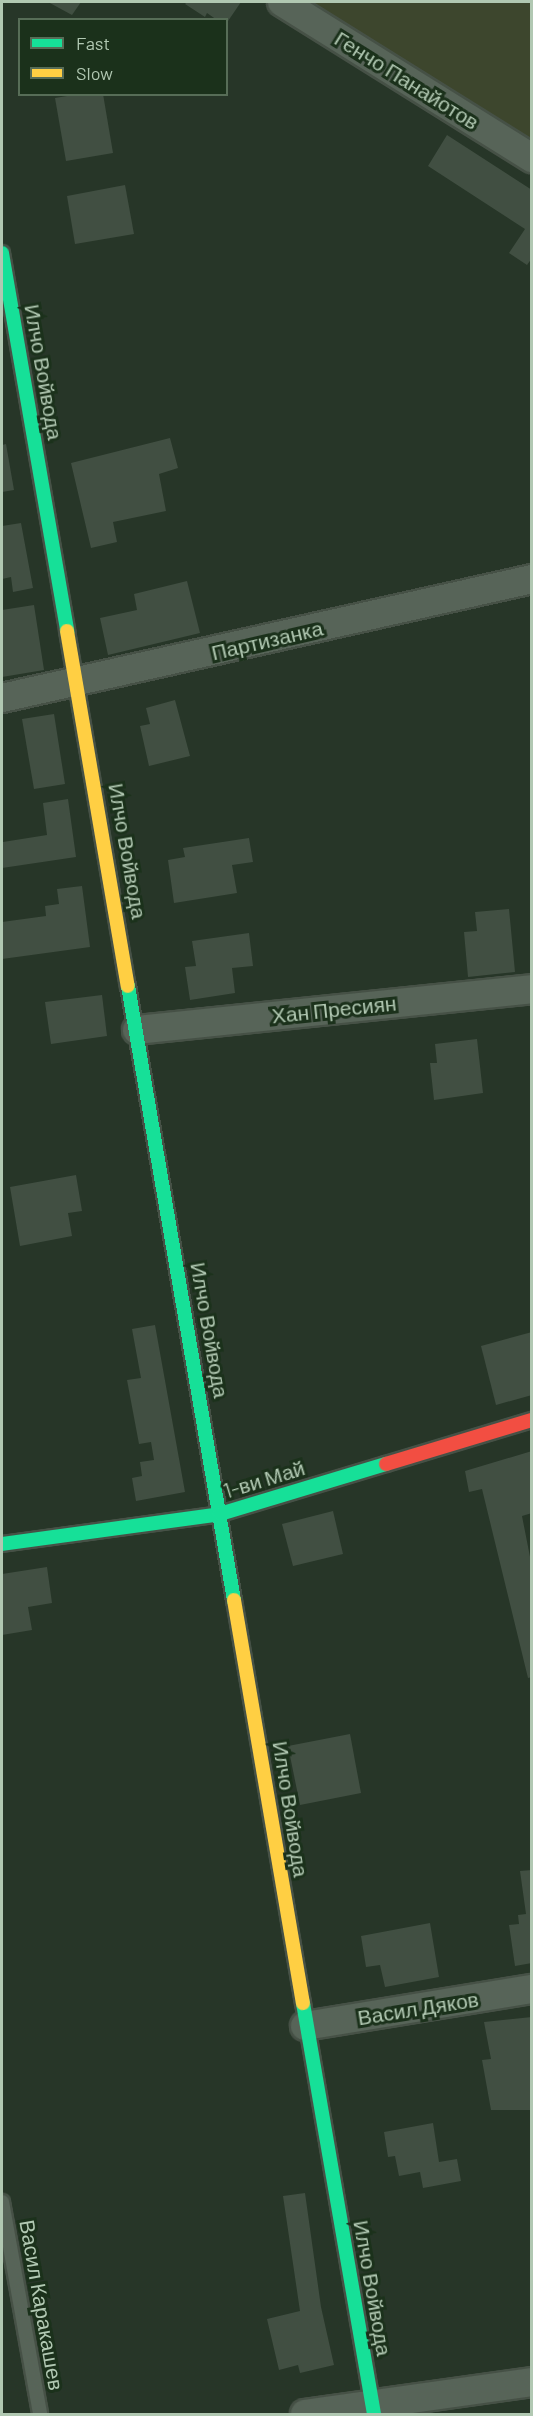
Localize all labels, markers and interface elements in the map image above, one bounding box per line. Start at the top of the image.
legend [18,18,228,96]
street label: Генчо Панайотов [330,26,484,134]
text: Fast [76,32,110,54]
text: Slow [76,62,113,84]
street label: Илчо Войвода [20,302,68,442]
street label: Партизанка [209,615,325,665]
street label: Илчо Войвода [104,781,152,921]
street label: Хан Пресиян [270,990,398,1028]
street label: Илчо Войвода [186,1260,234,1400]
street label: 1-ви Май [220,1455,308,1503]
street label: Илчо Войвода [268,1739,314,1879]
street label: Васил Дяков [356,1986,480,2030]
street label: Васил Каракашев [15,2218,69,2392]
street label: Илчо Войвода [349,2218,397,2358]

